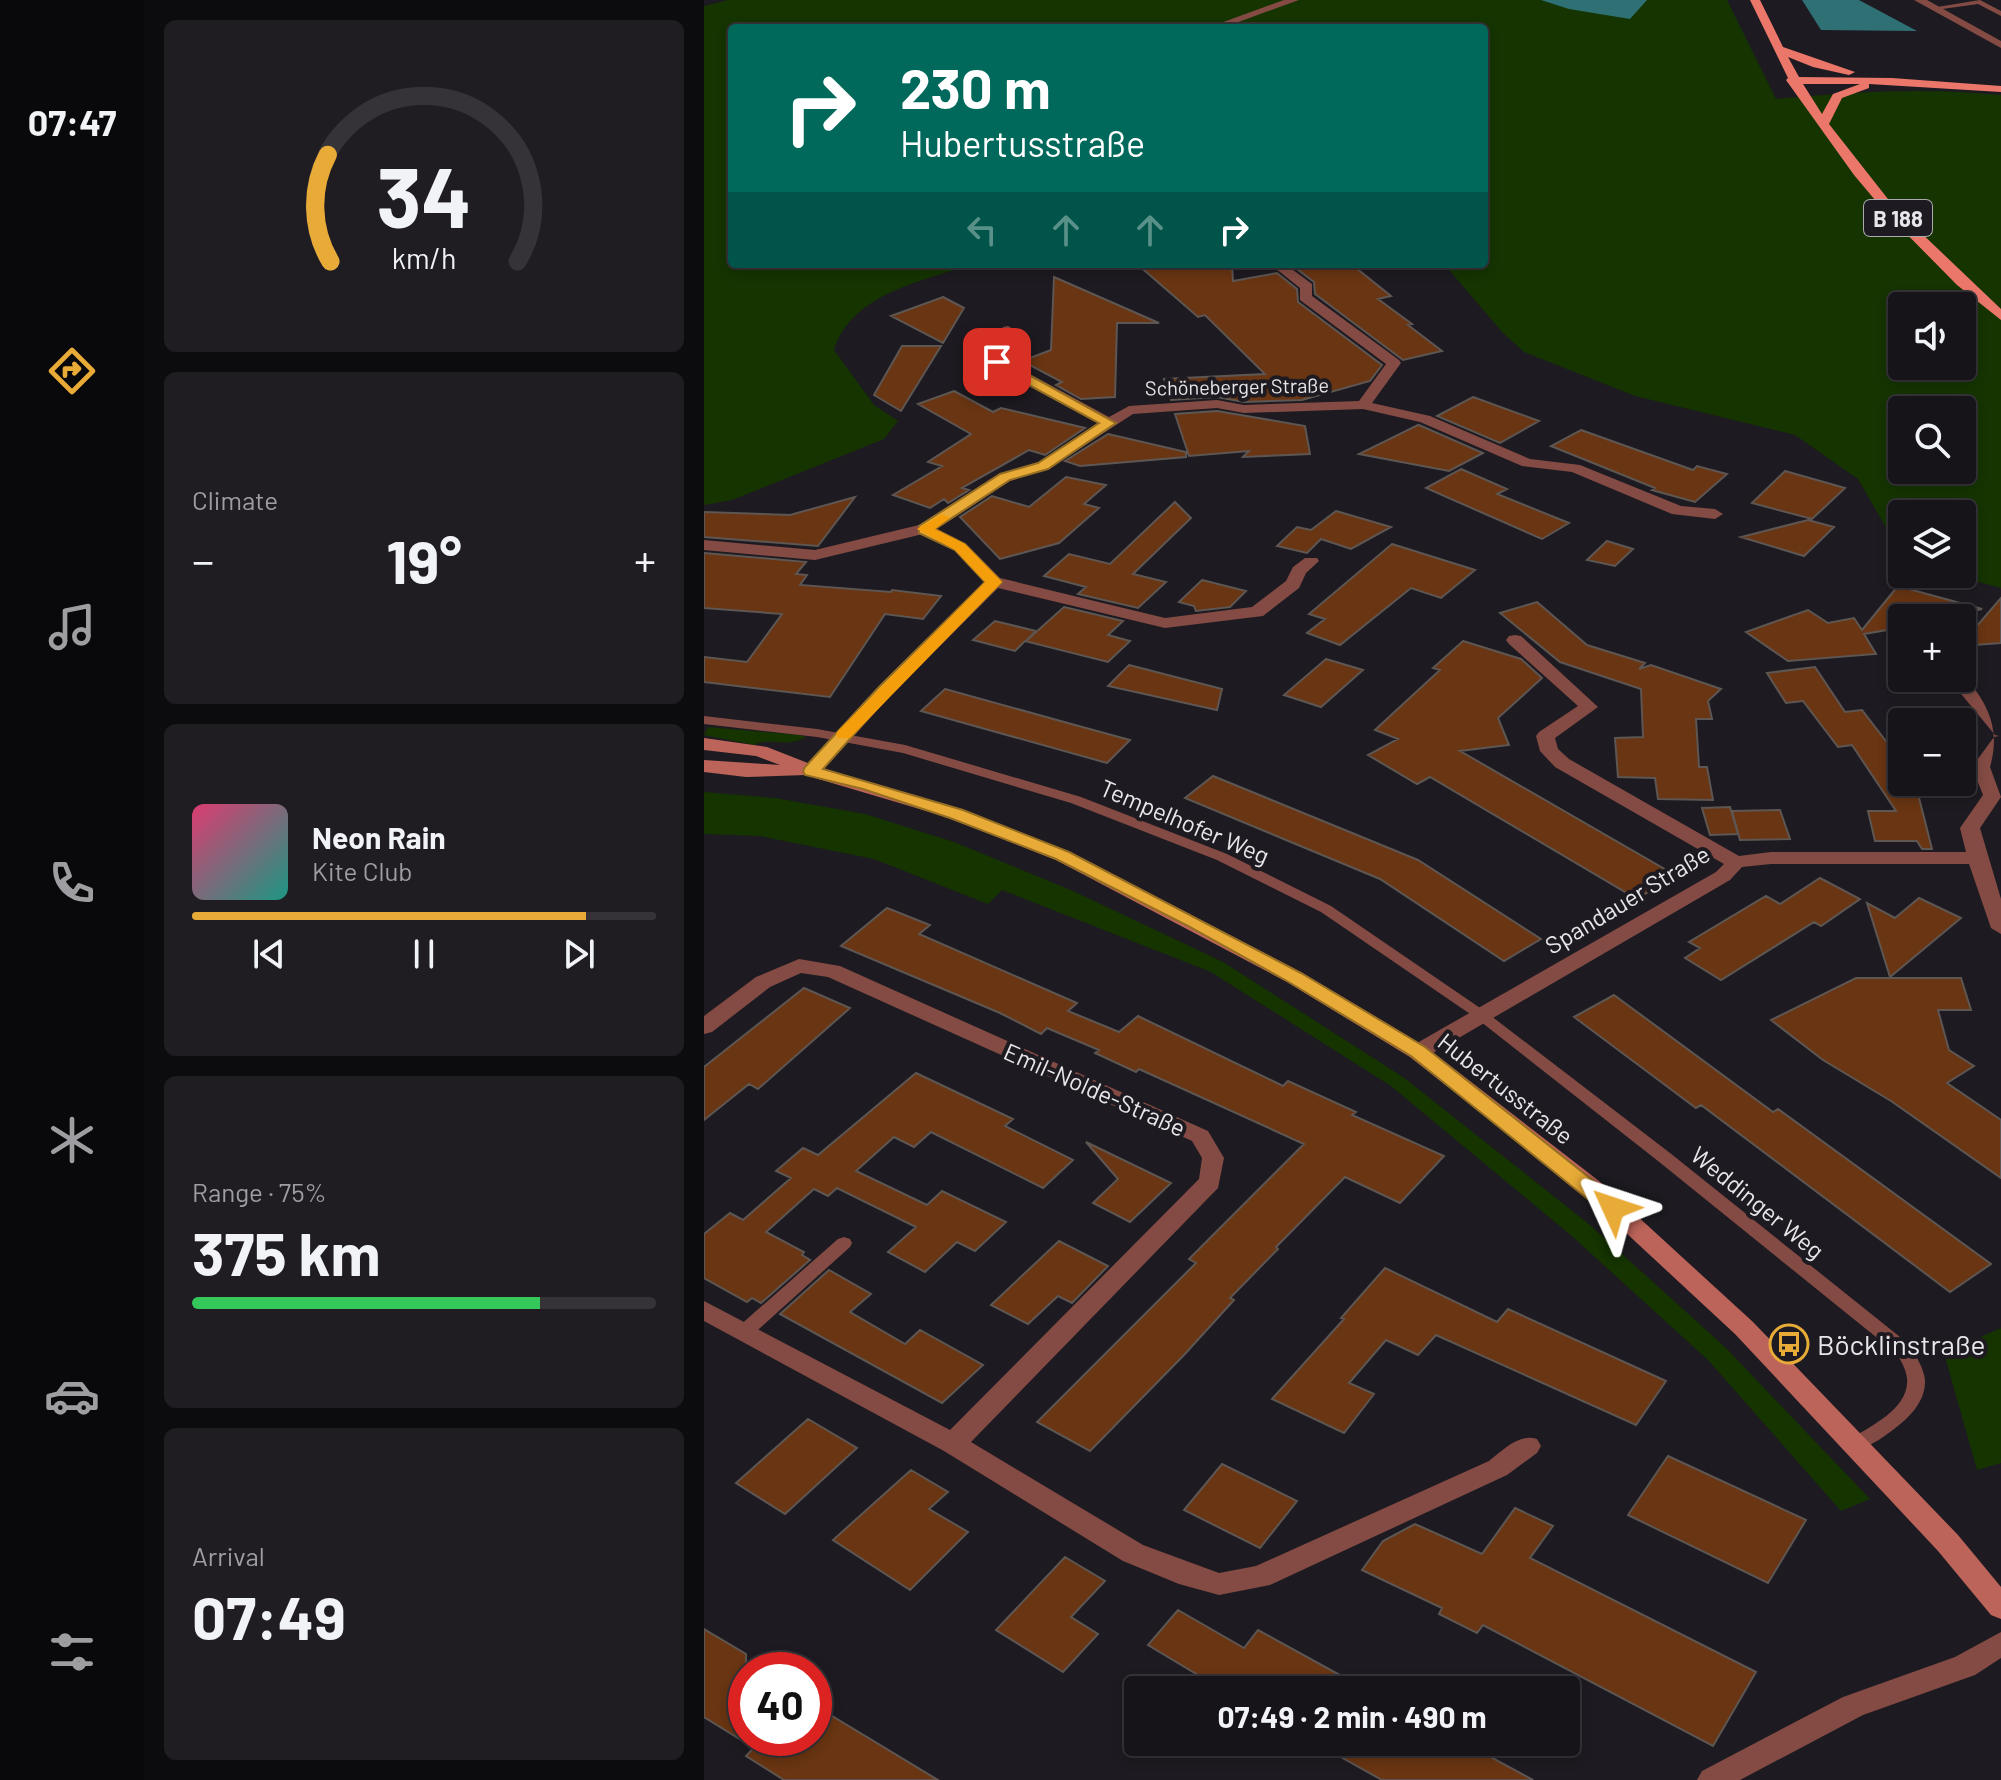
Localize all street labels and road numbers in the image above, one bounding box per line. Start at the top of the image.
road number: B 188 [1864,200,1932,236]
street label: Schöneberger Straße [1145,372,1329,400]
street label: Tempelhofer Weg [1096,772,1274,870]
street label: Spandauer Straße [1540,838,1714,960]
street label: Hubertusstraße [1433,1026,1579,1150]
street label: Emil-Nolde-Straße [1000,1036,1190,1142]
street label: Weddinger Weg [1686,1140,1830,1264]

